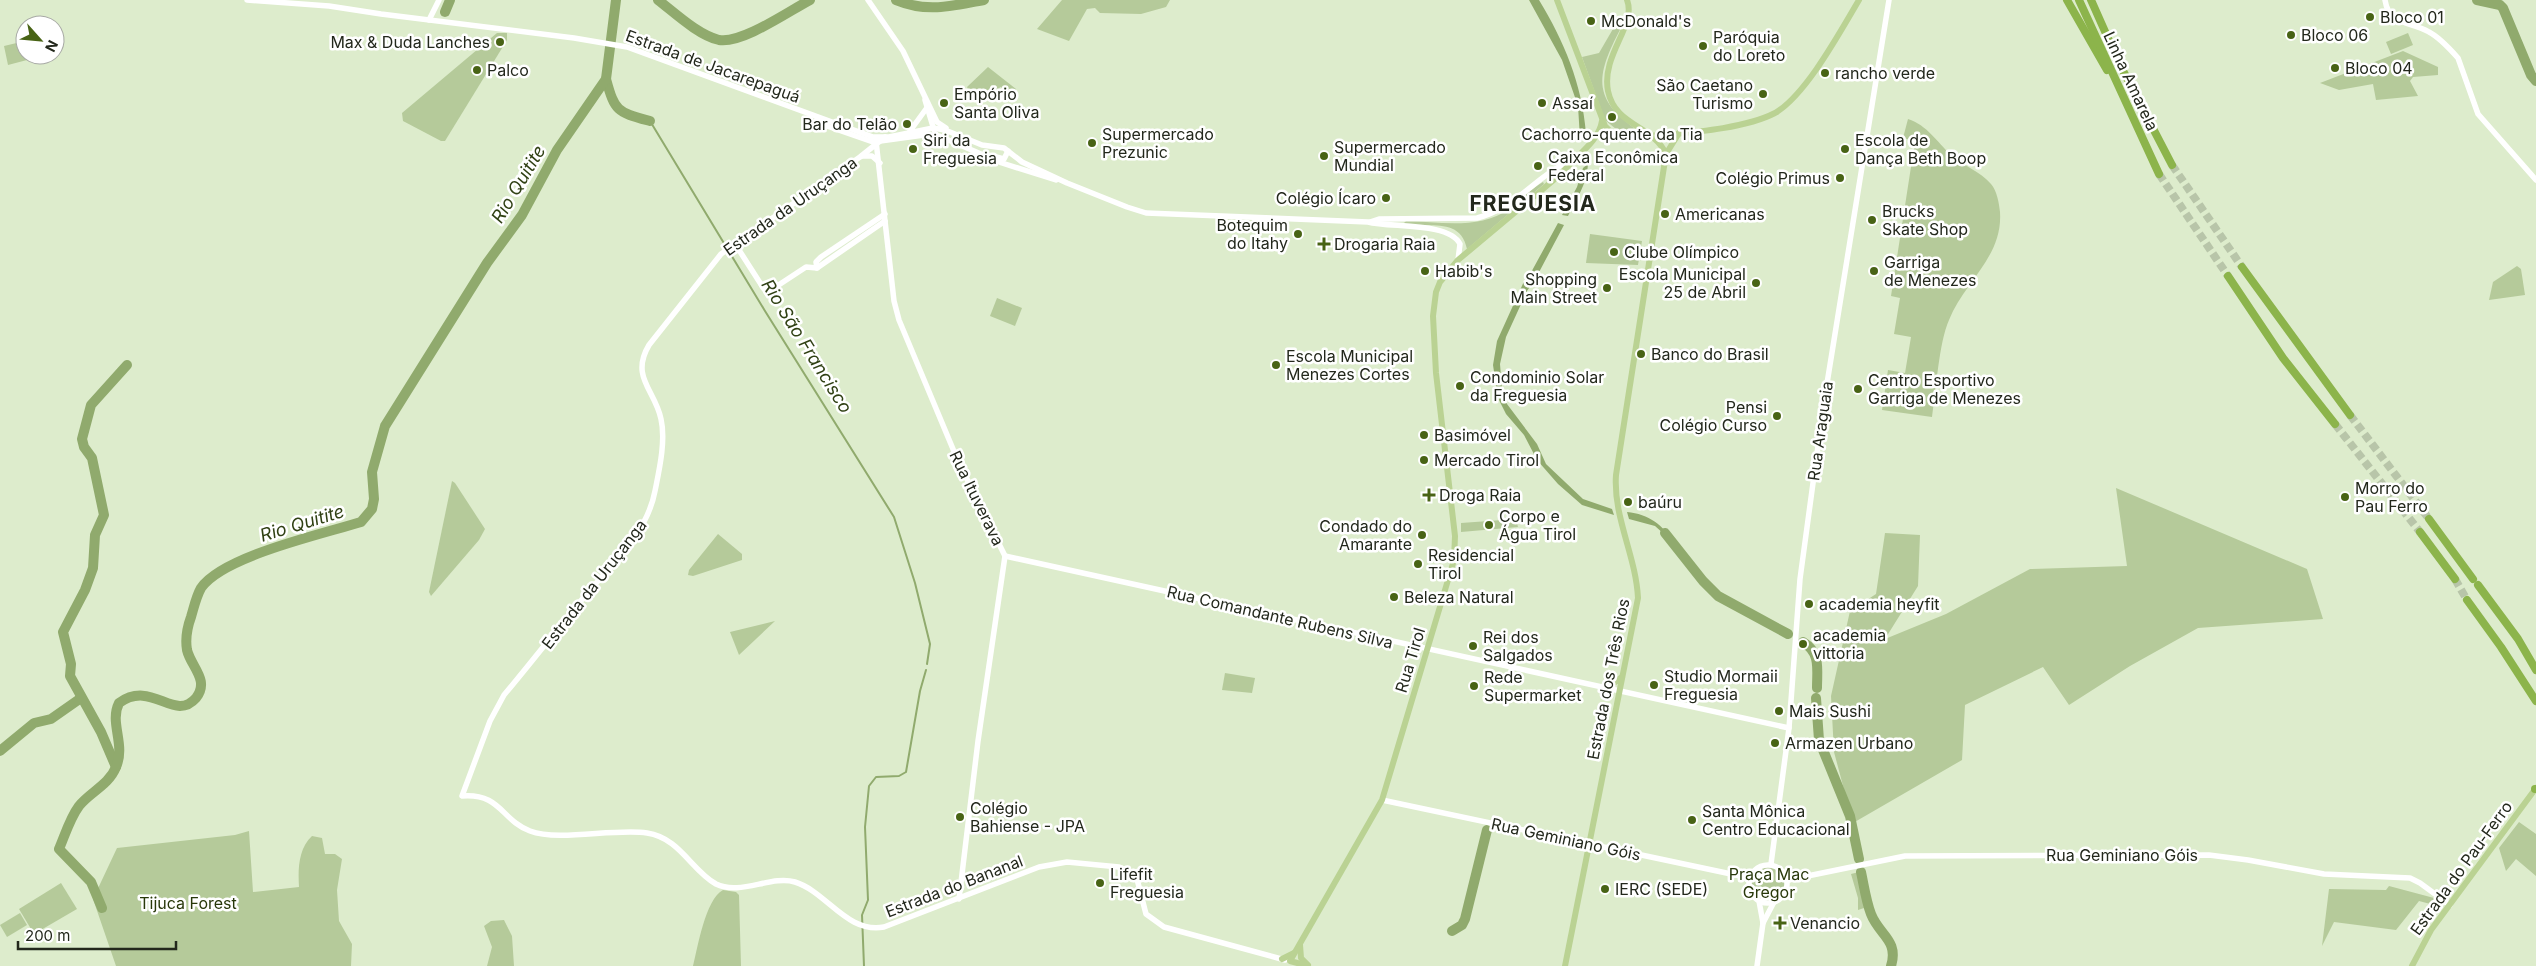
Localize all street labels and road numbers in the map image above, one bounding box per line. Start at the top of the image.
street label: Estrada de Jacarepaguá [623,25,803,107]
street label: Linha Amarela [2099,28,2163,134]
street label: Estrada da Uruçanga [719,152,861,260]
street label: Rua Araguaia [1803,380,1837,482]
street label: Rua Ituverava [945,447,1009,549]
street label: Estrada da Uruçanga [537,515,651,653]
street label: Rua Comandante Rubens Silva [1165,581,1395,653]
street label: Estrada dos Três Rios [1583,597,1633,761]
street label: Rua Tirol [1391,625,1429,695]
street label: Estrada do Pau-Ferro [2406,797,2516,939]
street label: Rua Geminiano Góis [1490,813,1642,865]
street label: Rua Geminiano Góis [2046,845,2198,865]
street label: Estrada do Bananal [882,851,1026,921]

